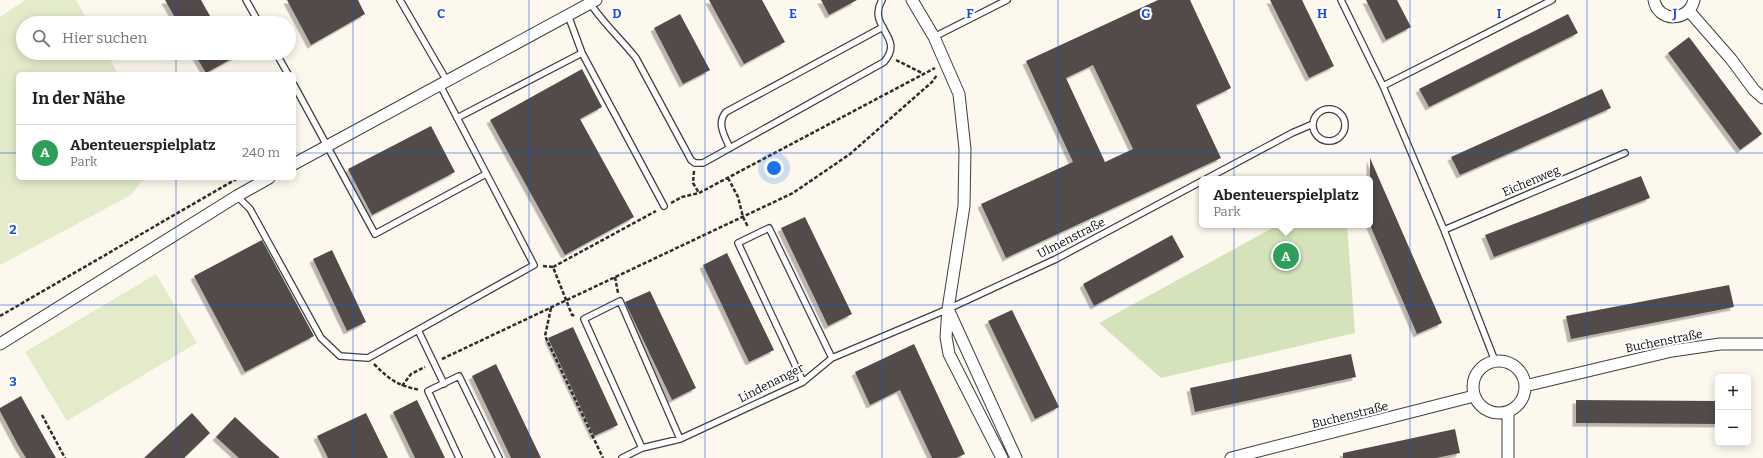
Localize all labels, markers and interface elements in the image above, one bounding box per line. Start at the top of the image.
text: C [437,6,445,21]
text: D [612,6,622,21]
text: E [789,6,797,21]
text: F [966,6,974,21]
text: G [1141,6,1151,21]
text: H [1317,6,1327,21]
text: I [1497,6,1502,21]
text: J [1672,6,1678,21]
search box [16,16,296,60]
icon: search [30,27,52,49]
text: Hier suchen [62,29,147,47]
text: In der Nähe [32,88,125,109]
text: Abenteuerspielplatz [70,136,216,154]
text: A [40,145,50,160]
text: 240 m [242,145,280,160]
text: Park [70,154,97,169]
your location [764,158,784,178]
street label: Eichenweg [1500,163,1562,199]
popup [1199,176,1373,228]
text: Abenteuerspielplatz [1213,186,1359,204]
text: Park [1213,204,1241,219]
street label: Ulmenstraße [1035,215,1107,261]
text: 2 [9,222,17,237]
pin: A [1273,241,1299,271]
street label: Buchenstraße [1624,327,1704,355]
street label: Lindenanger [736,360,807,405]
text: 3 [9,374,17,389]
map controls [1715,374,1751,446]
button: + [1715,374,1751,410]
street label: Buchenstraße [1310,399,1390,431]
button: − [1715,410,1751,446]

